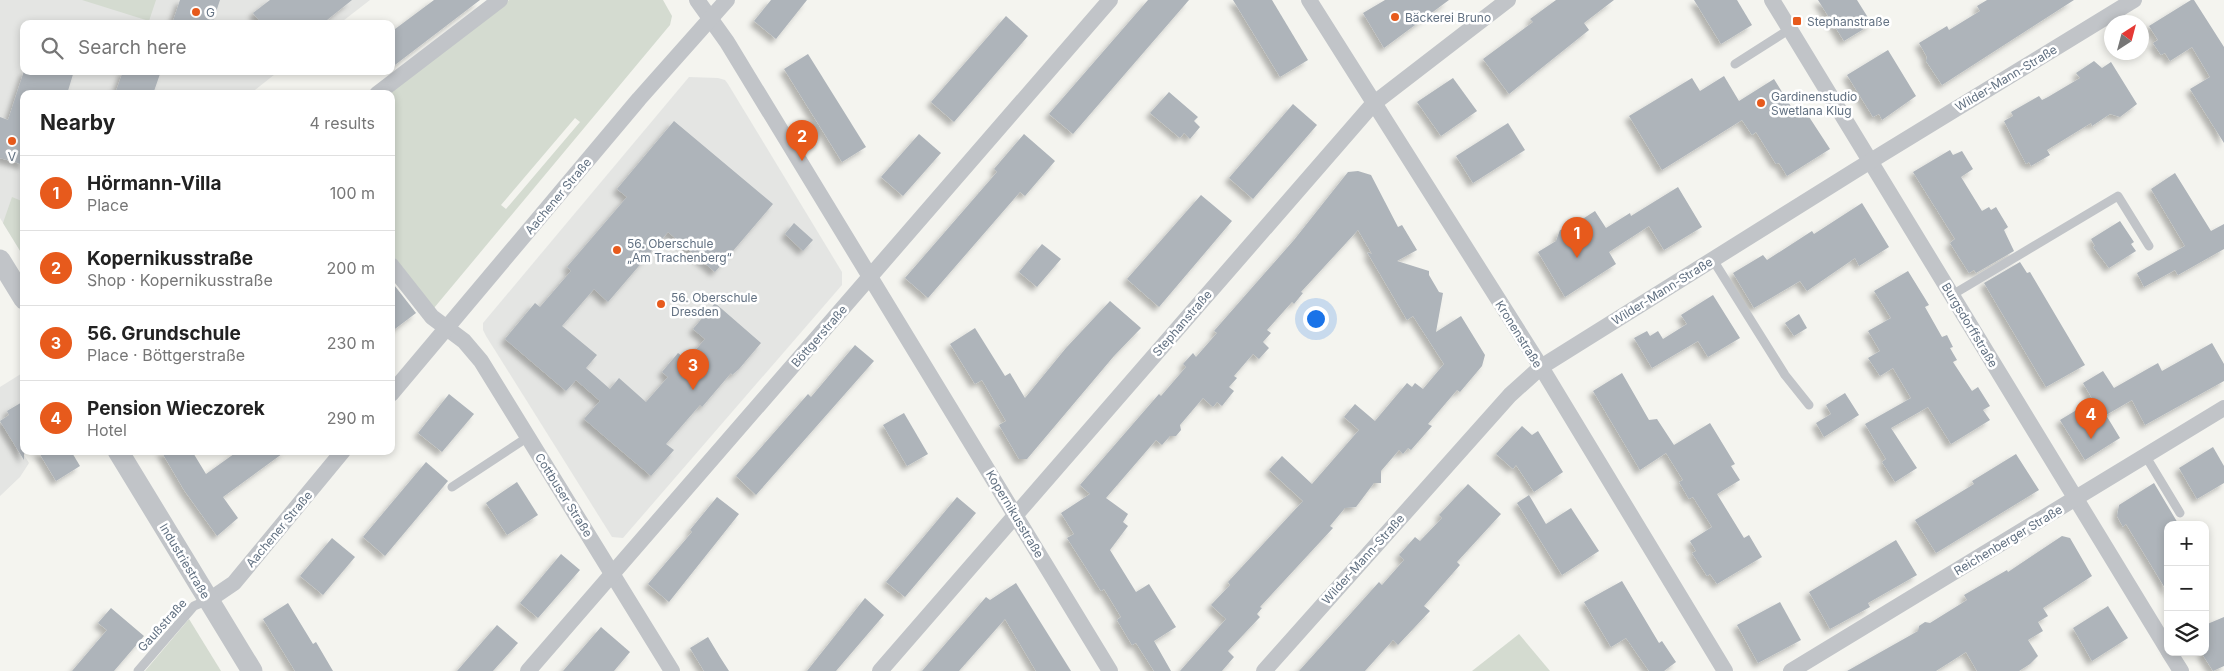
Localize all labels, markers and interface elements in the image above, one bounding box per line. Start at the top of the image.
place label: G [206,5,215,20]
marker: G [190,6,202,18]
place label: Bäckerei Bruno [1405,10,1491,25]
marker: Bäckerei Bruno [1389,11,1401,23]
place label: Stephanstraße [1807,14,1890,29]
marker: Stephanstraße [1791,15,1803,27]
north arrow [2104,15,2149,60]
search box [20,20,395,75]
icon: search [38,34,66,62]
text: Search here [78,36,187,59]
street label: Wilder-Mann-Straße [1952,42,2060,114]
place label: Gardinenstudio Swetlana Klug [1771,89,1857,118]
marker: Gardinenstudio Swetlana Klug [1755,97,1767,109]
text: Nearby [40,110,115,135]
text: 4 results [310,113,375,133]
pin: 2 [786,120,818,161]
marker: V [6,135,18,147]
place label: V [8,149,16,164]
street label: Aachener Straße [522,155,594,237]
text: Hörmann-Villa [87,172,221,195]
text: 1 [53,183,59,203]
text: 100 m [330,183,375,203]
text: Place [87,195,129,215]
pin: 1 [1561,217,1593,258]
place label: 56. Oberschule „Am Trachenberg“ [627,236,732,265]
marker: 56. Oberschule „Am Trachenberg“ [611,244,623,256]
text: Kopernikusstraße [87,247,253,270]
street label: Wilder-Mann-Straße [1609,254,1715,328]
text: 2 [51,258,61,278]
text: 200 m [327,258,375,278]
text: Shop · Kopernikusstraße [87,270,273,290]
street label: Burgsdorffstraße [1939,280,2001,370]
street label: Stephanstraße [1149,287,1215,359]
place label: 56. Oberschule Dresden [671,290,757,319]
marker: 56. Oberschule Dresden [655,298,667,310]
street label: Kronenstraße [1492,298,1546,370]
street label: Böttgerstraße [788,302,850,370]
your location [1303,306,1329,332]
text: 56. Grundschule [87,322,241,345]
text: 3 [51,333,61,353]
text: 230 m [327,333,375,353]
text: Place · Böttgerstraße [87,345,245,365]
pin: 3 [677,349,709,390]
text: Pension Wieczorek [87,397,265,420]
pin: 4 [2075,398,2107,439]
text: 4 [51,408,61,428]
text: 290 m [327,408,375,428]
text: Hotel [87,420,127,440]
street label: Cottbuser Straße [532,450,596,540]
street label: Kopernikusstraße [983,467,1047,561]
street label: Aachener Straße [243,488,315,570]
street label: Reichenberger Straße [1951,502,2065,578]
street label: Wilder-Mann-Straße [1319,511,1407,607]
street label: Industriestraße [157,520,213,602]
map controls [2164,521,2209,656]
button: + [2164,521,2209,566]
button: − [2164,566,2209,611]
street label: Gaußstraße [134,595,190,655]
button: layers [2164,611,2209,656]

